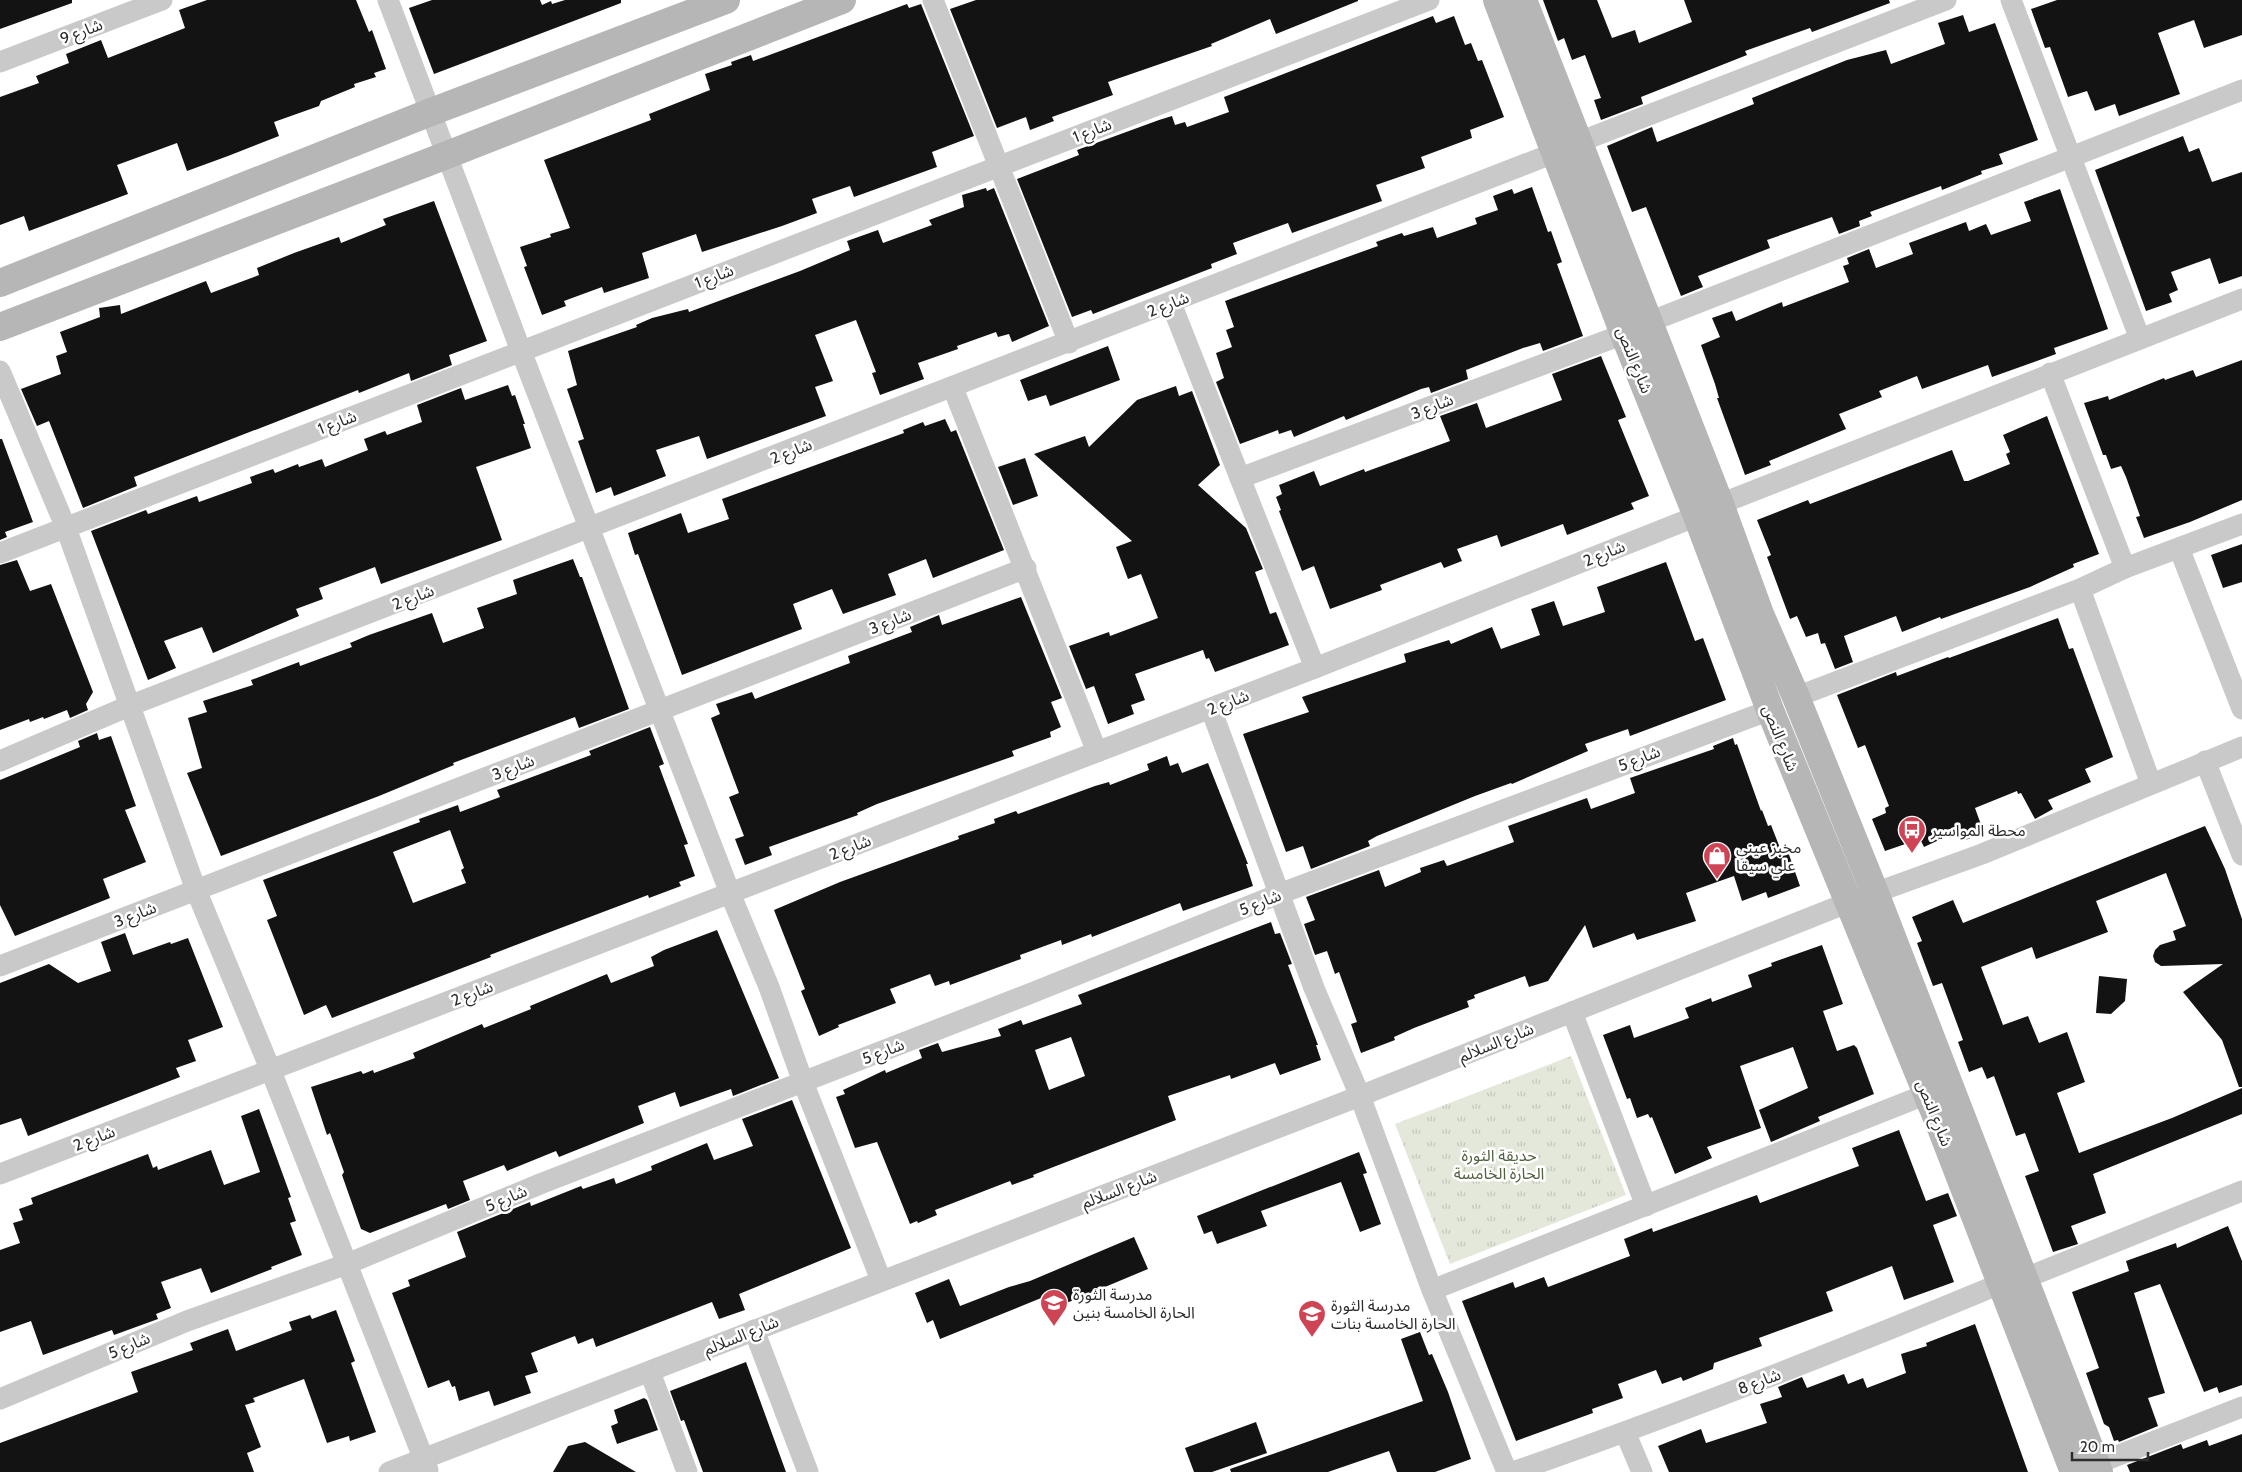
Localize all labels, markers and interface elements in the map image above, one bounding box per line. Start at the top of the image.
street label: شارع 9 [57,15,106,51]
street label: شارع 1 [1070,114,1115,149]
street label: شارع 1 [692,260,737,295]
street label: شارع 2 [1145,288,1193,324]
street label: شارع النص [1610,324,1656,397]
street label: شارع 3 [1408,390,1457,426]
street label: شارع 1 [315,406,360,441]
street label: شارع 2 [768,435,816,471]
street label: شارع 2 [1581,537,1629,573]
street label: شارع 2 [390,581,438,617]
street label: شارع 3 [866,605,915,641]
street label: شارع 2 [1205,686,1253,722]
street label: شارع النص [1756,702,1802,775]
street label: شارع 5 [1615,742,1664,778]
street label: شارع 3 [489,751,538,787]
bus stop icon: محطة المواسير [1897,815,1927,854]
place label: محطة المواسير [1930,821,2026,840]
street label: شارع 2 [827,831,875,867]
place label: مخبز عيني علي سيقا [1736,838,1801,878]
shop icon: مخبز عيني علي سيقا [1702,841,1732,880]
street label: شارع 5 [1236,886,1285,922]
street label: شارع 3 [111,898,160,934]
street label: شارع 2 [449,977,497,1013]
street label: شارع السلالم [1456,1019,1538,1069]
street label: شارع 5 [859,1035,908,1071]
street label: شارع النص [1910,1077,1956,1150]
street label: شارع 2 [71,1122,119,1158]
park label: حديقة الثورة الحارة الخامسة [1454,1146,1544,1183]
street label: شارع السلالم [1079,1166,1161,1215]
street label: شارع 5 [482,1181,531,1218]
place label: مدرسة الثورة الحارة الخامسة بنين [1073,1285,1195,1322]
school or university icon: مدرسة الثورة الحارة الخامسة بنين [1039,1288,1069,1327]
place label: مدرسة الثورة الحارة الخامسة بنات [1331,1296,1456,1333]
school or university icon: مدرسة الثورة الحارة الخامسة بنات [1297,1299,1327,1338]
street label: شارع السلالم [701,1312,783,1362]
street label: شارع 5 [105,1328,154,1365]
street label: شارع 8 [1735,1365,1784,1401]
scale bar [2072,1430,2148,1462]
text: 20 m [2080,1438,2115,1456]

